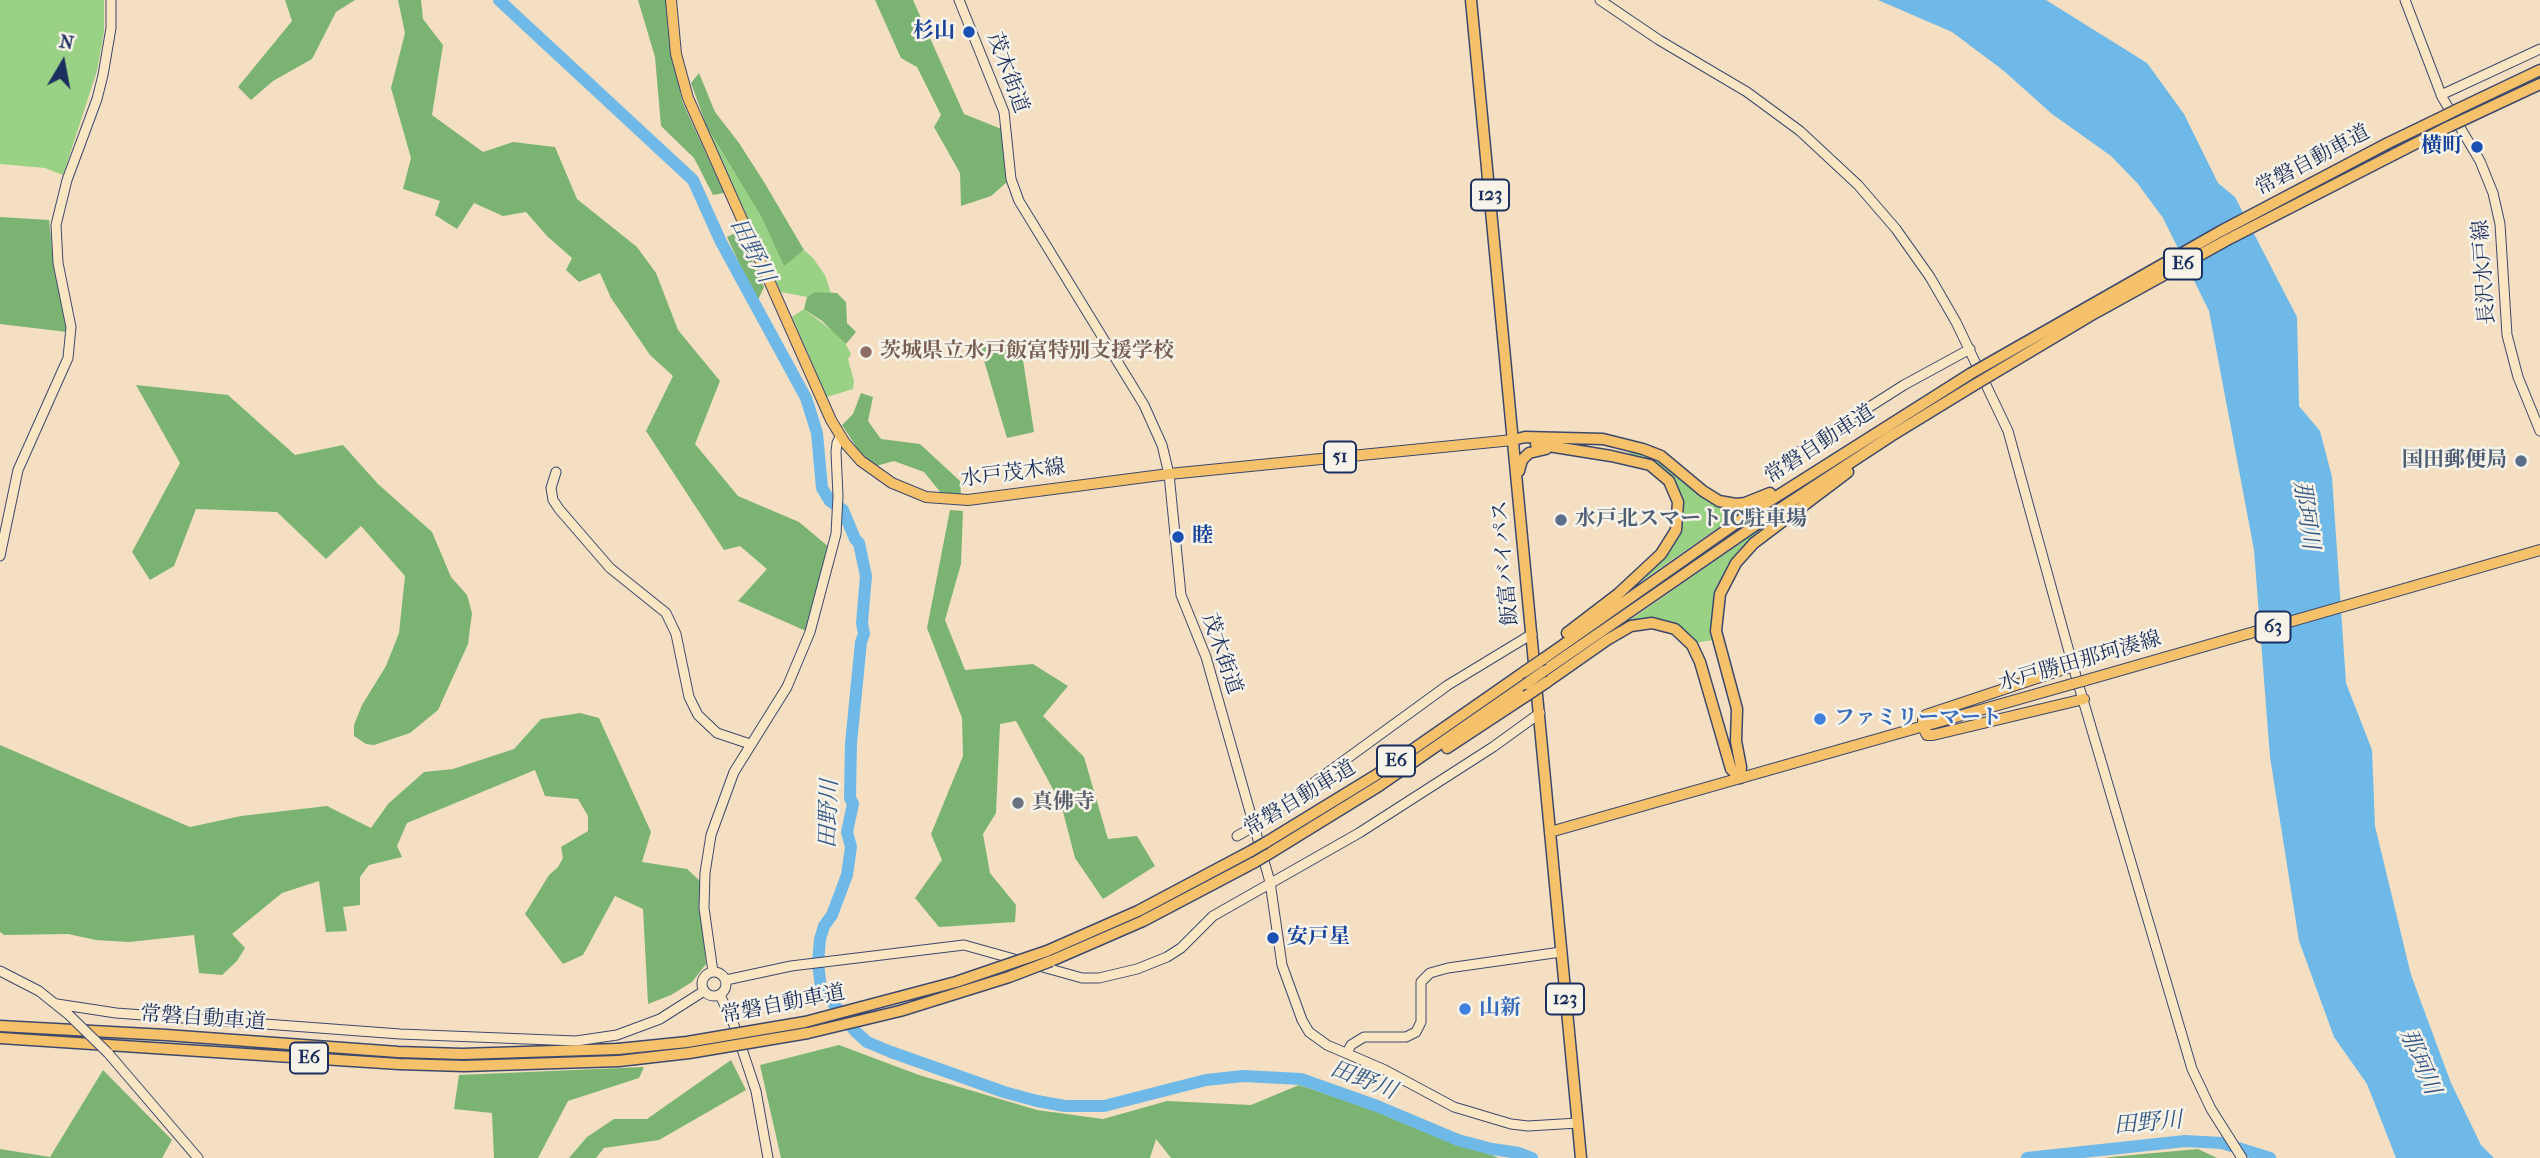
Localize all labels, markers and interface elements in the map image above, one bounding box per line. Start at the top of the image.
place label: 杉山 [913,19,955,45]
marker: 杉山 [961,24,977,40]
north arrow [28,28,98,98]
street label: 茂木街道 [981,29,1033,117]
text: N [58,30,76,54]
street label: 常磐自動車道 [2251,120,2375,202]
place label: 横町 [2421,134,2463,160]
marker: 横町 [2469,139,2485,155]
road number: 123 [1471,180,1509,210]
water label: 田野川 [723,214,779,288]
street label: 長沢水戸線 [2469,219,2501,325]
road number: E6 [2164,248,2202,280]
place label: 茨城県立水戸飯富特別支援学校 [880,339,1174,365]
marker: 茨城県立水戸飯富特別支援学校 [858,344,874,360]
street label: 常磐自動車道 [1760,400,1880,490]
road number: 51 [1324,442,1356,472]
place label: 国田郵便局 [2402,448,2507,474]
marker: 国田郵便局 [2513,453,2529,469]
street label: 水戸茂木線 [959,455,1067,493]
water label: 那珂川 [2287,479,2323,551]
street label: 飯富バイパス [1488,499,1524,627]
place label: 水戸北スマートIC駐車場 [1575,507,1807,533]
marker: 水戸北スマートIC駐車場 [1553,512,1569,528]
place label: 睦 [1192,524,1213,550]
marker: 睦 [1170,529,1186,545]
street label: 茂木街道 [1195,610,1247,698]
road number: 63 [2256,612,2290,642]
street label: 水戸勝田那珂湊線 [1996,627,2164,697]
place label: ファミリーマート [1834,706,2002,732]
marker: ファミリーマート [1812,711,1828,727]
road number: E6 [1377,746,1415,776]
street label: 常磐自動車道 [1240,756,1360,842]
water label: 田野川 [815,779,845,849]
place label: 真佛寺 [1032,790,1095,816]
marker: 真佛寺 [1010,795,1026,811]
place label: 安戸星 [1287,925,1350,951]
marker: 安戸星 [1265,930,1281,946]
street label: 常磐自動車道 [719,981,847,1029]
road number: 123 [1546,984,1584,1015]
place label: 山新 [1479,996,1521,1022]
marker: 山新 [1457,1001,1473,1017]
street label: 常磐自動車道 [139,1002,267,1036]
water label: 那珂川 [2393,1025,2445,1099]
road number: E6 [290,1042,328,1074]
water label: 田野川 [1326,1056,1400,1106]
water label: 田野川 [2112,1107,2184,1141]

